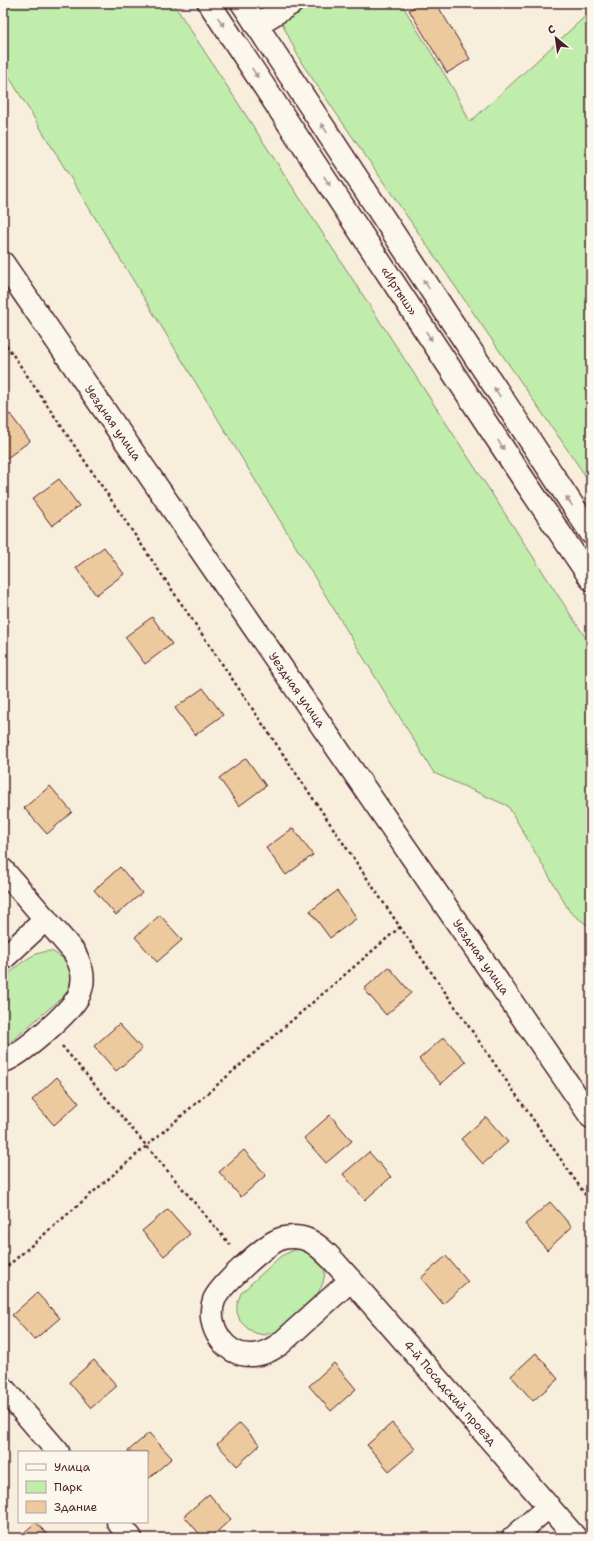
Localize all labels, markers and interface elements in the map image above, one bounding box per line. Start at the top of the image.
one-way arrow [218,16,225,27]
north arrow [536,18,576,58]
text: С [545,21,558,38]
one-way arrow [251,67,259,78]
one-way arrow [320,123,328,133]
one-way arrow [323,176,331,186]
street label: «Иртыш» [377,263,421,319]
one-way arrow [422,278,430,289]
one-way arrow [425,331,433,342]
street label: Уездная улица [81,382,145,464]
one-way arrow [494,386,501,398]
one-way arrow [497,440,505,450]
one-way arrow [565,495,573,506]
street label: Уездная улица [265,649,329,731]
street label: Уездная улица [449,916,513,998]
street label: 4-й Посадский проезд [400,1337,500,1449]
legend [18,1451,148,1523]
text: Улица [54,1459,91,1475]
text: Парк [54,1479,83,1495]
text: Здание [54,1499,98,1515]

